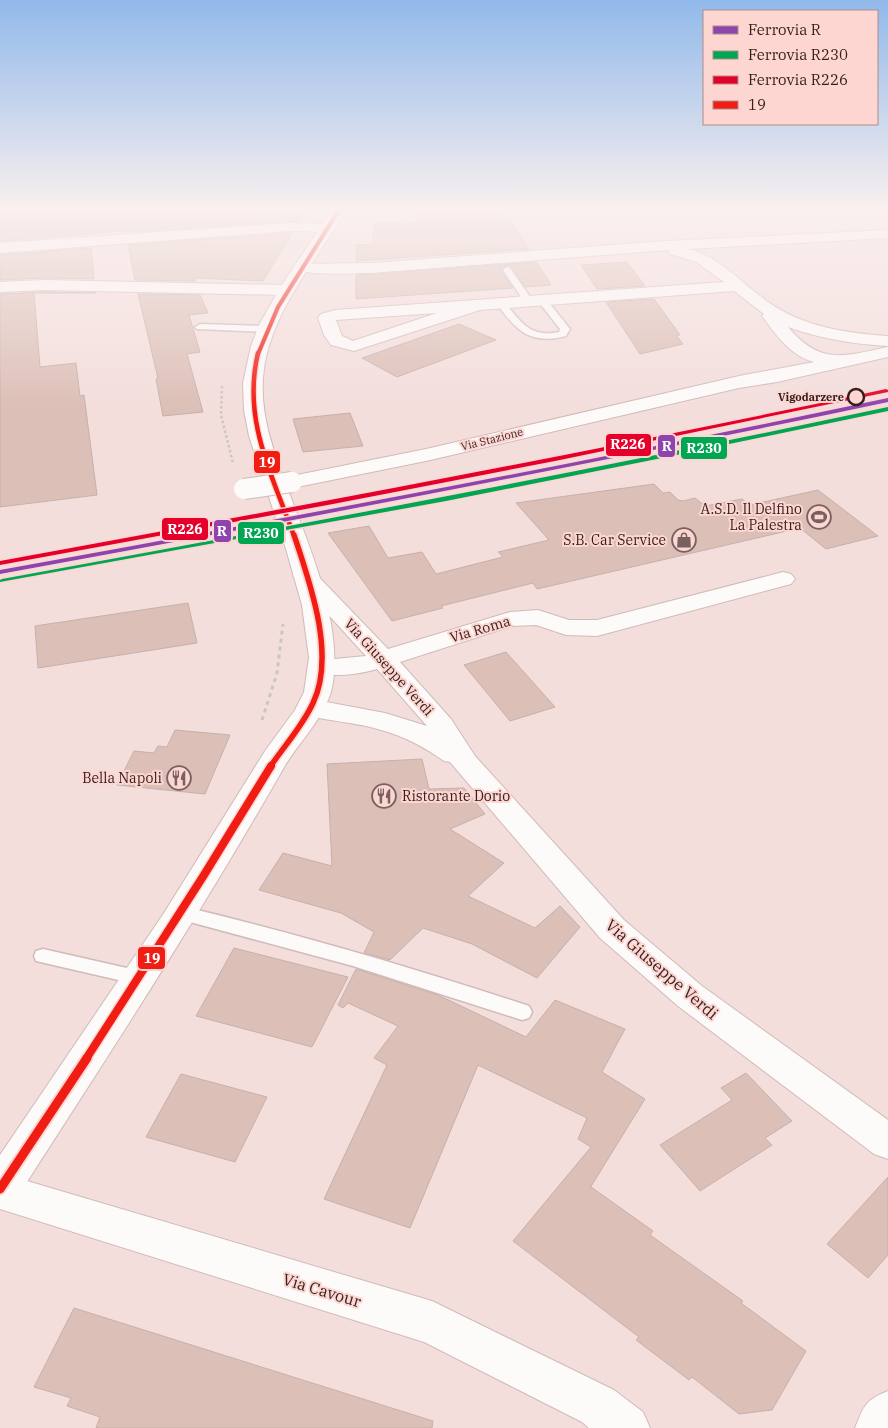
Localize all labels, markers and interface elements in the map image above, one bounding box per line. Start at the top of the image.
legend [703,10,878,125]
text: Ferrovia R [748,20,821,39]
text: Ferrovia R230 [748,45,848,64]
text: Ferrovia R226 [748,70,848,89]
text: 19 [748,95,766,114]
marker: Vigodarzere [847,388,865,406]
place label: Vigodarzere [778,390,844,404]
street label: Via Stazione [459,424,525,453]
line badge: R226 [605,433,652,457]
line badge: R [657,434,676,458]
text: R226 [610,435,646,453]
line badge: R230 [680,436,728,460]
text: R [662,437,673,455]
text: R230 [686,439,722,457]
line badge: 19 [253,450,281,474]
text: 19 [259,453,275,471]
place label: A.S.D. Il Delfino La Palestra [701,500,802,534]
sports icon: A.S.D. Il Delfino La Palestra [806,504,832,530]
line badge: R226 [161,517,209,541]
line badge: R [213,519,232,543]
text: R226 [167,520,203,538]
line badge: R230 [237,521,285,545]
text: R [217,522,228,540]
text: R230 [243,524,279,542]
shop icon: S.B. Car Service [671,527,697,553]
place label: S.B. Car Service [563,531,666,549]
street label: Via Roma [448,612,513,646]
street label: Via Giuseppe Verdi [340,615,438,719]
restaurant icon: Bella Napoli [166,765,192,791]
place label: Bella Napoli [82,769,162,787]
restaurant icon: Ristorante Dorio [371,783,397,809]
place label: Ristorante Dorio [402,787,510,805]
street label: Via Giuseppe Verdi [602,915,722,1023]
line badge: 19 [137,946,166,970]
text: 19 [144,949,160,967]
street label: Via Cavour [280,1269,364,1311]

